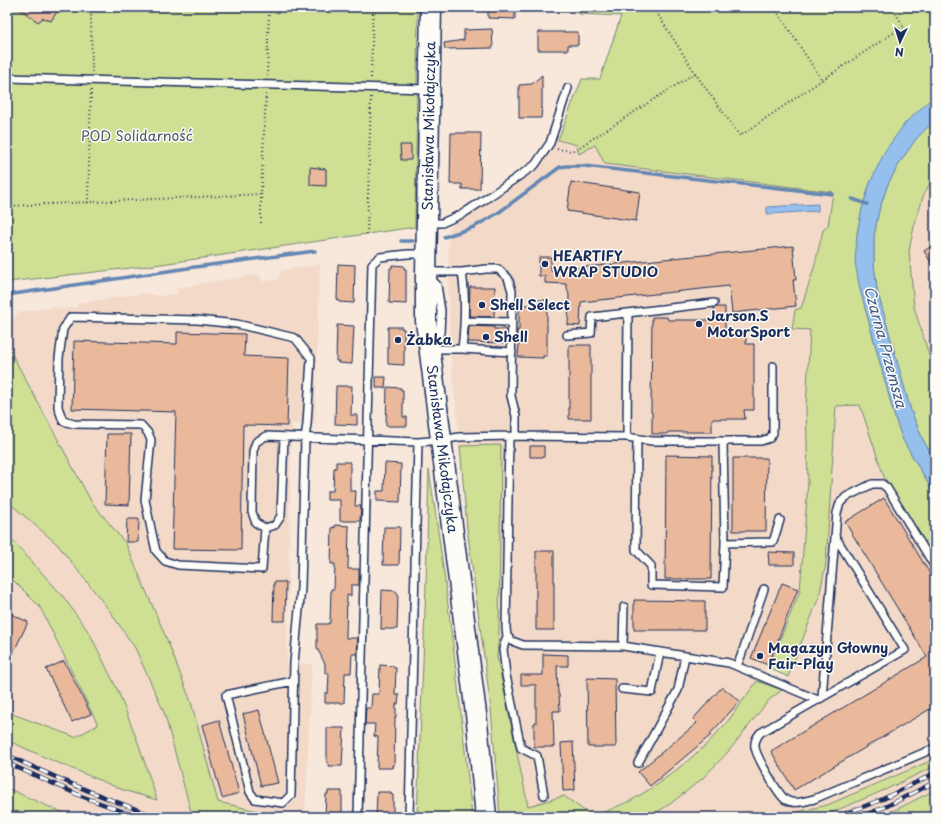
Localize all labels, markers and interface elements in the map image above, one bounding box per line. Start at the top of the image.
north arrow [880,22,920,62]
street label: Stanisława Mikołajczyka [417,41,440,211]
text: N [894,44,904,61]
park label: POD Solidarność [81,125,193,146]
place label: HEARTIFY WRAP STUDIO [553,245,658,282]
marker: HEARTIFY WRAP STUDIO [540,259,550,269]
water label: Czarna Przemsza [859,283,914,411]
place label: Shell Select [490,294,571,315]
marker: Shell Select [477,300,487,310]
place label: Jarson.S MotorSport [707,305,790,342]
marker: Jarson.S MotorSport [694,319,704,329]
place label: Shell [494,326,528,347]
place label: Żabka [406,329,453,350]
marker: Shell [481,332,491,342]
marker: Żabka [393,335,403,345]
street label: Stanisława Mikołajczyka [422,364,464,534]
place label: Magazyn Głowny Fair-Play [768,637,888,674]
marker: Magazyn Głowny Fair-Play [755,651,765,661]

